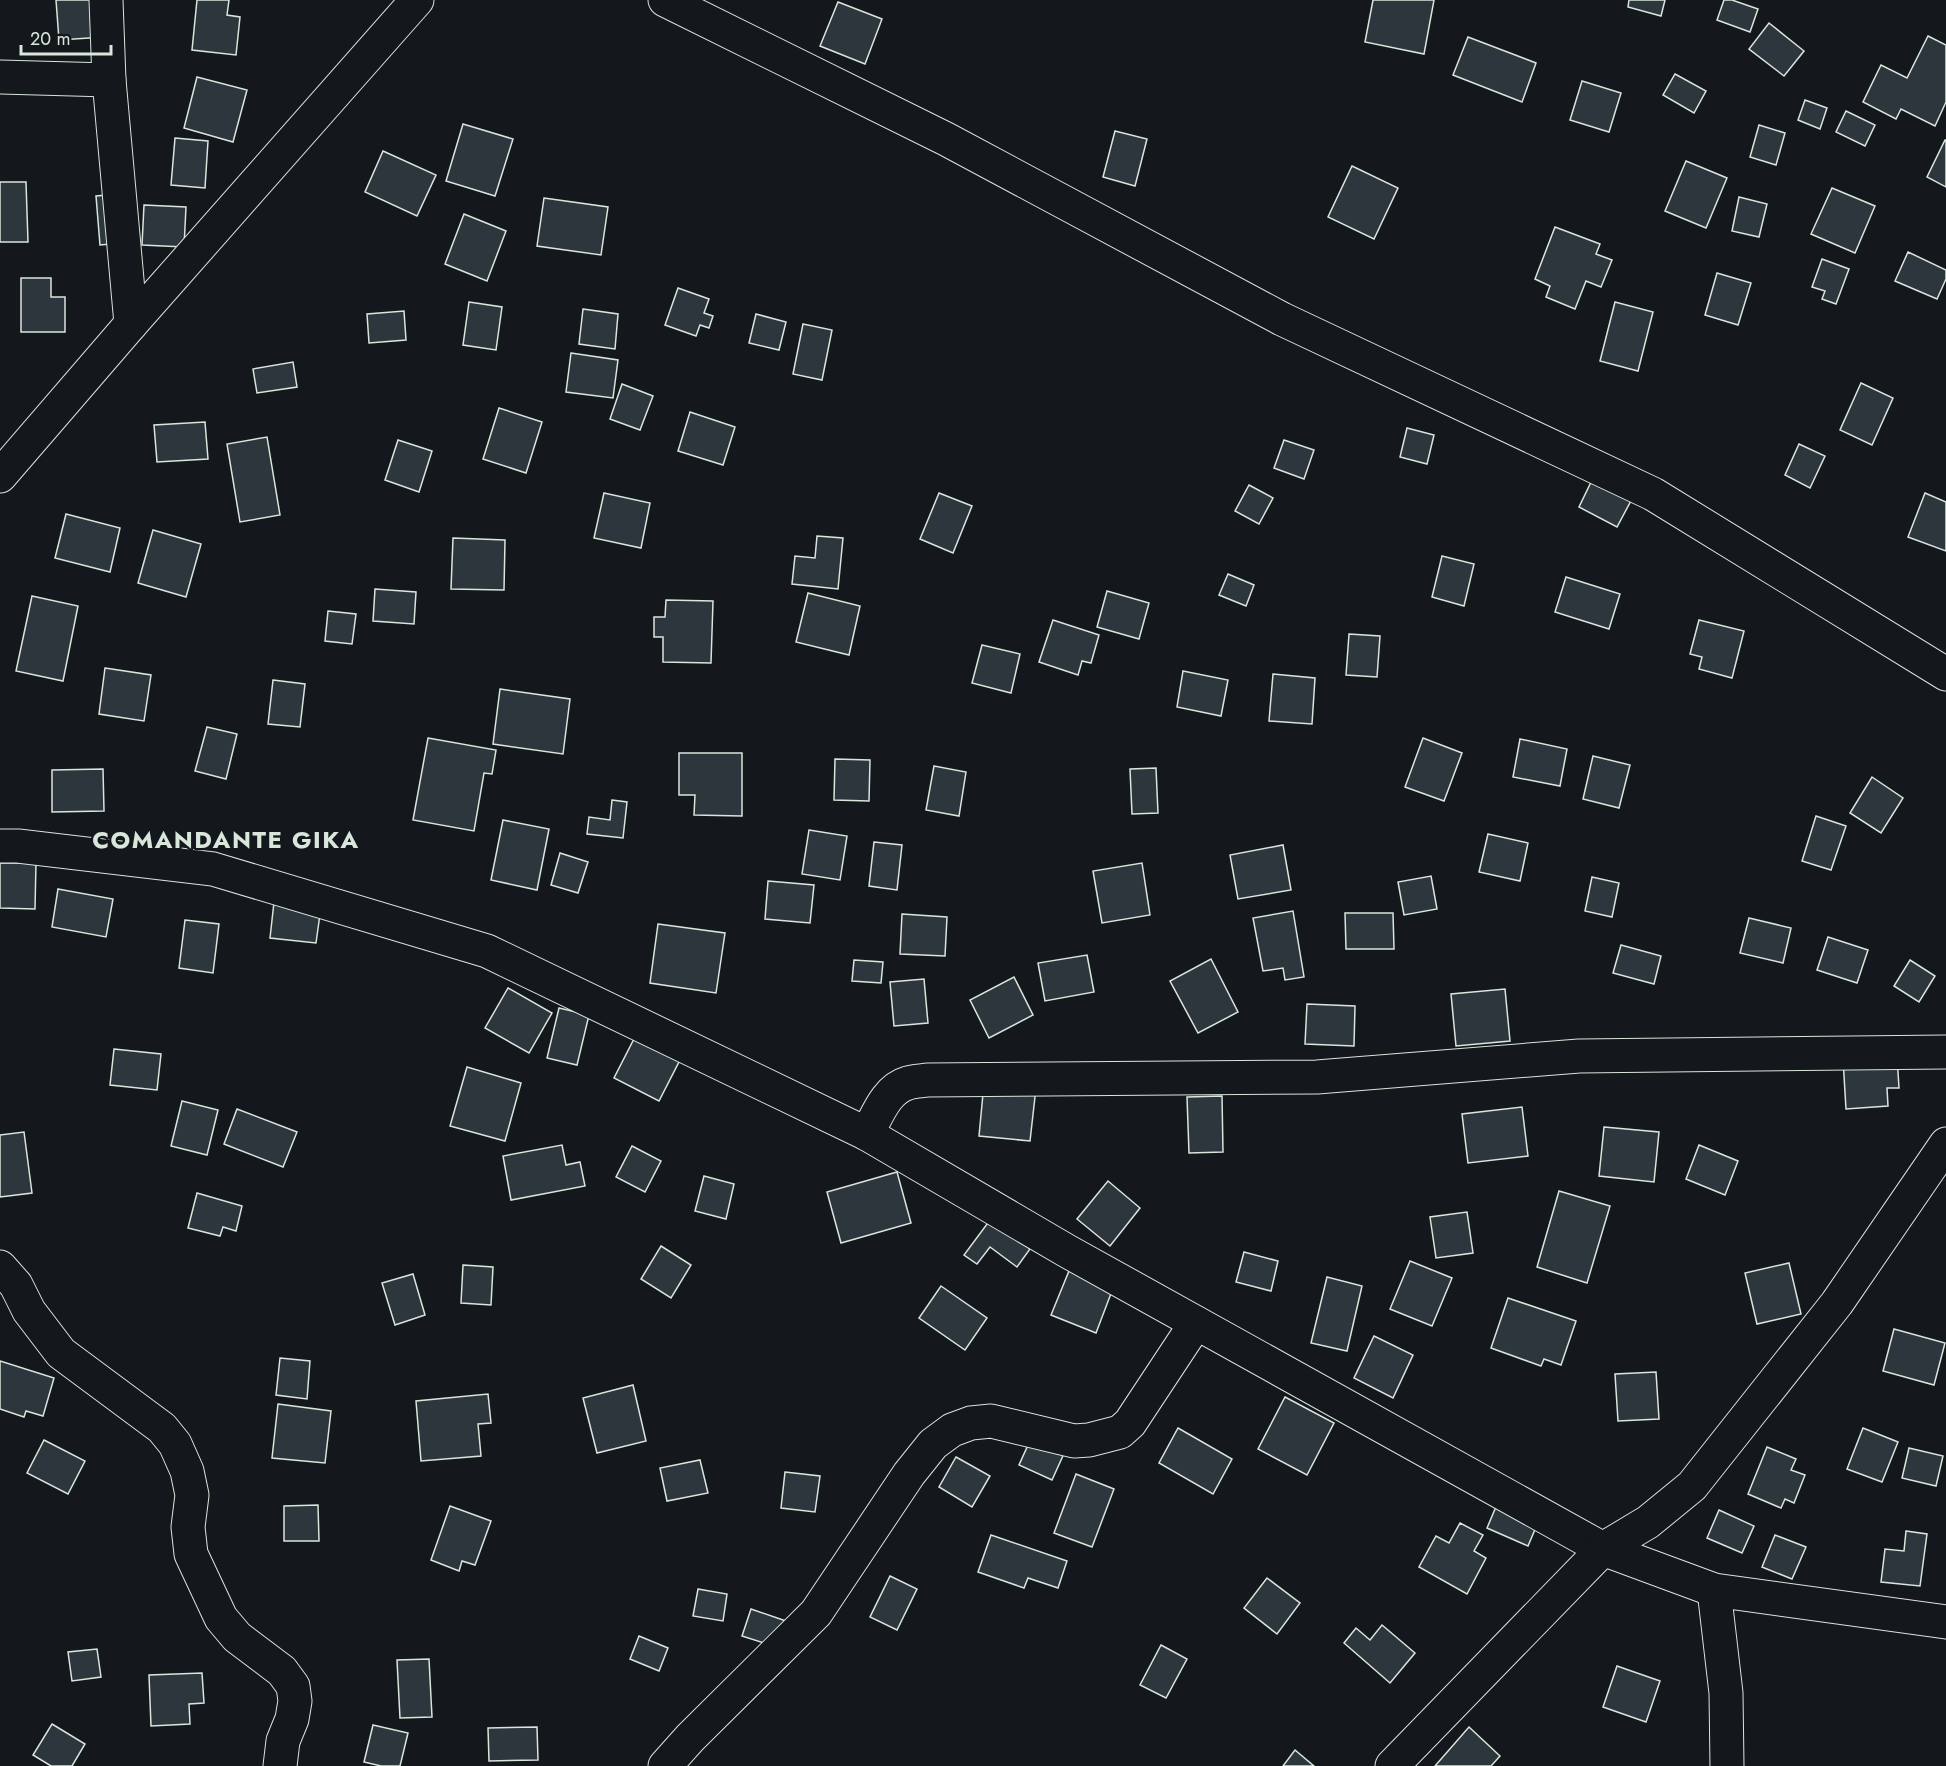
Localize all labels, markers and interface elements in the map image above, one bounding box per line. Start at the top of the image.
scale bar [21,18,111,56]
text: 20 m [30,26,70,52]
district label: COMANDANTE GIKA [92,822,360,857]

